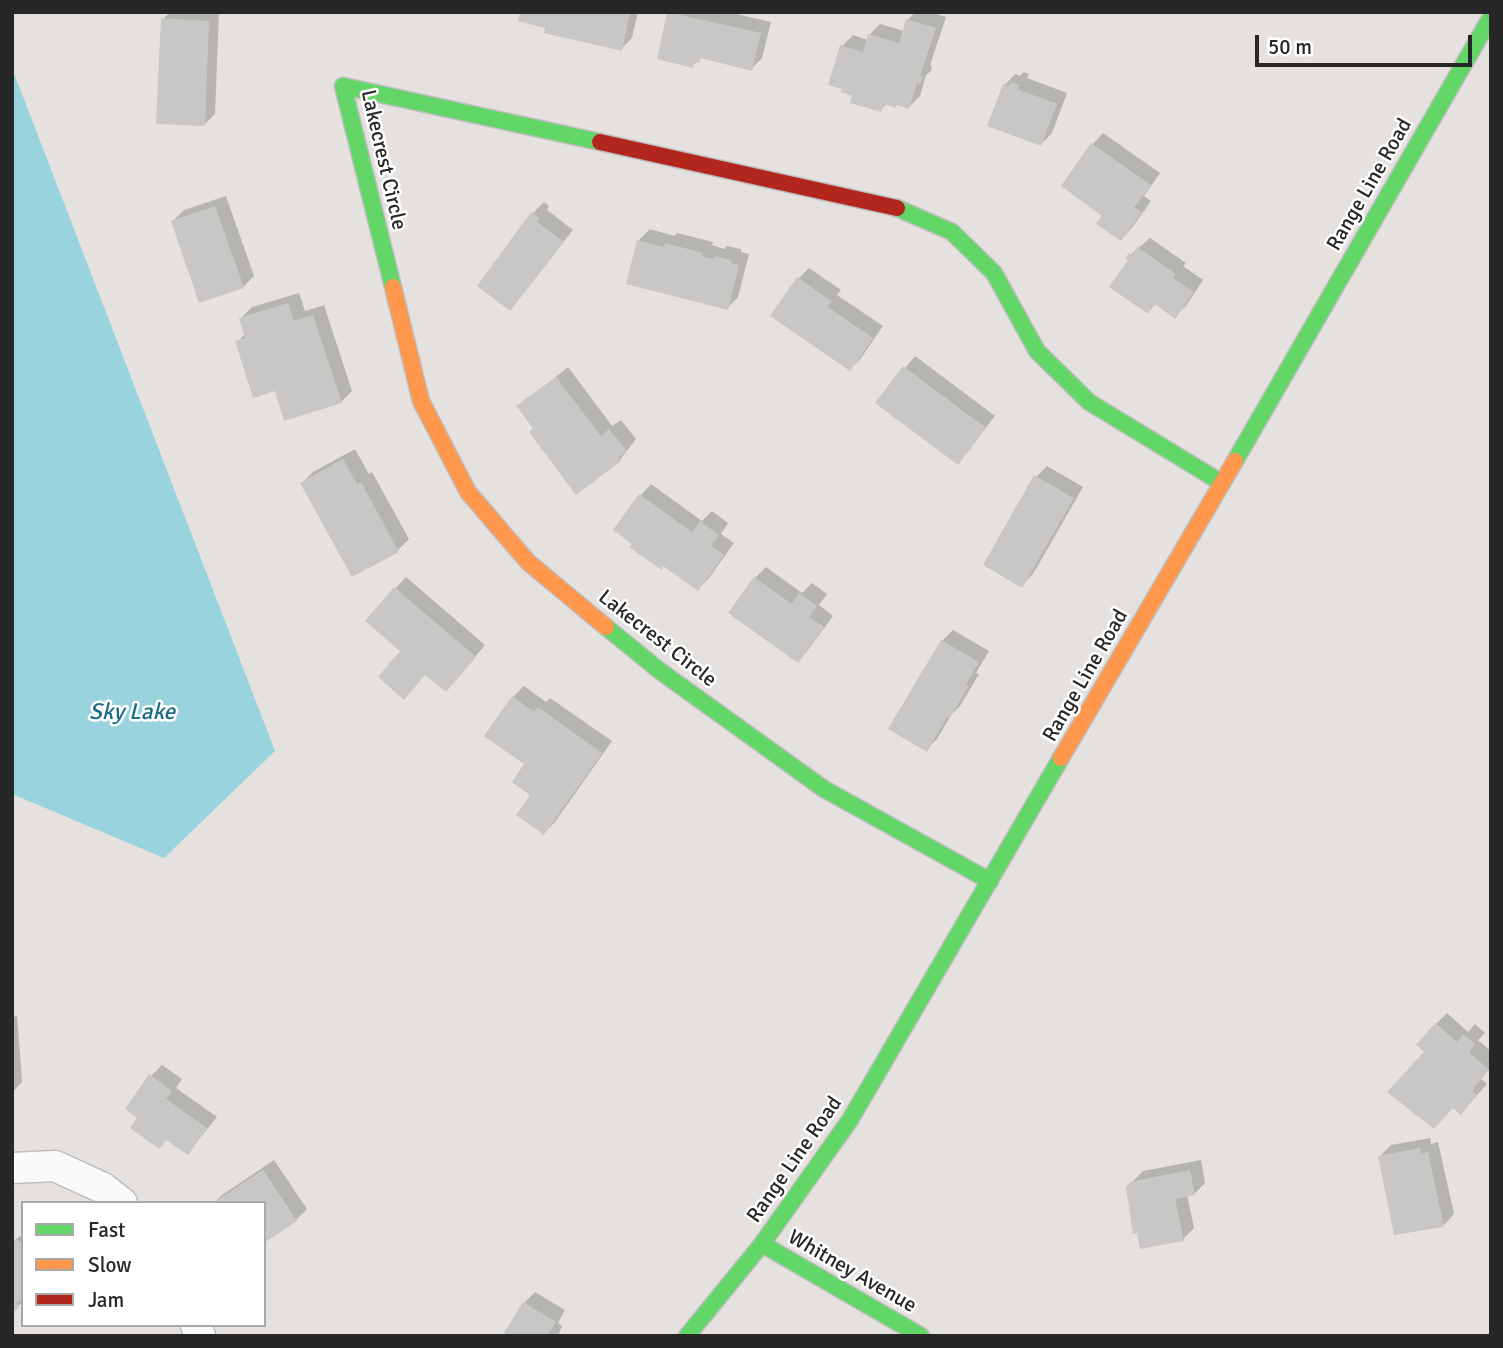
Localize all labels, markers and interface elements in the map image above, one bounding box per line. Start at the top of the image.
scale bar [1258,21,1475,65]
text: 50 m [1268,34,1312,60]
street label: Lakecrest Circle [355,88,411,232]
street label: Range Line Road [1322,114,1418,256]
street label: Lakecrest Circle [593,585,721,693]
street label: Range Line Road [1038,605,1134,747]
water label: Sky Lake [89,699,175,727]
street label: Range Line Road [742,1092,848,1228]
legend [21,1201,266,1327]
text: Fast [88,1217,125,1243]
street label: Whitney Avenue [783,1225,921,1319]
text: Slow [88,1252,132,1278]
text: Jam [88,1287,124,1313]

